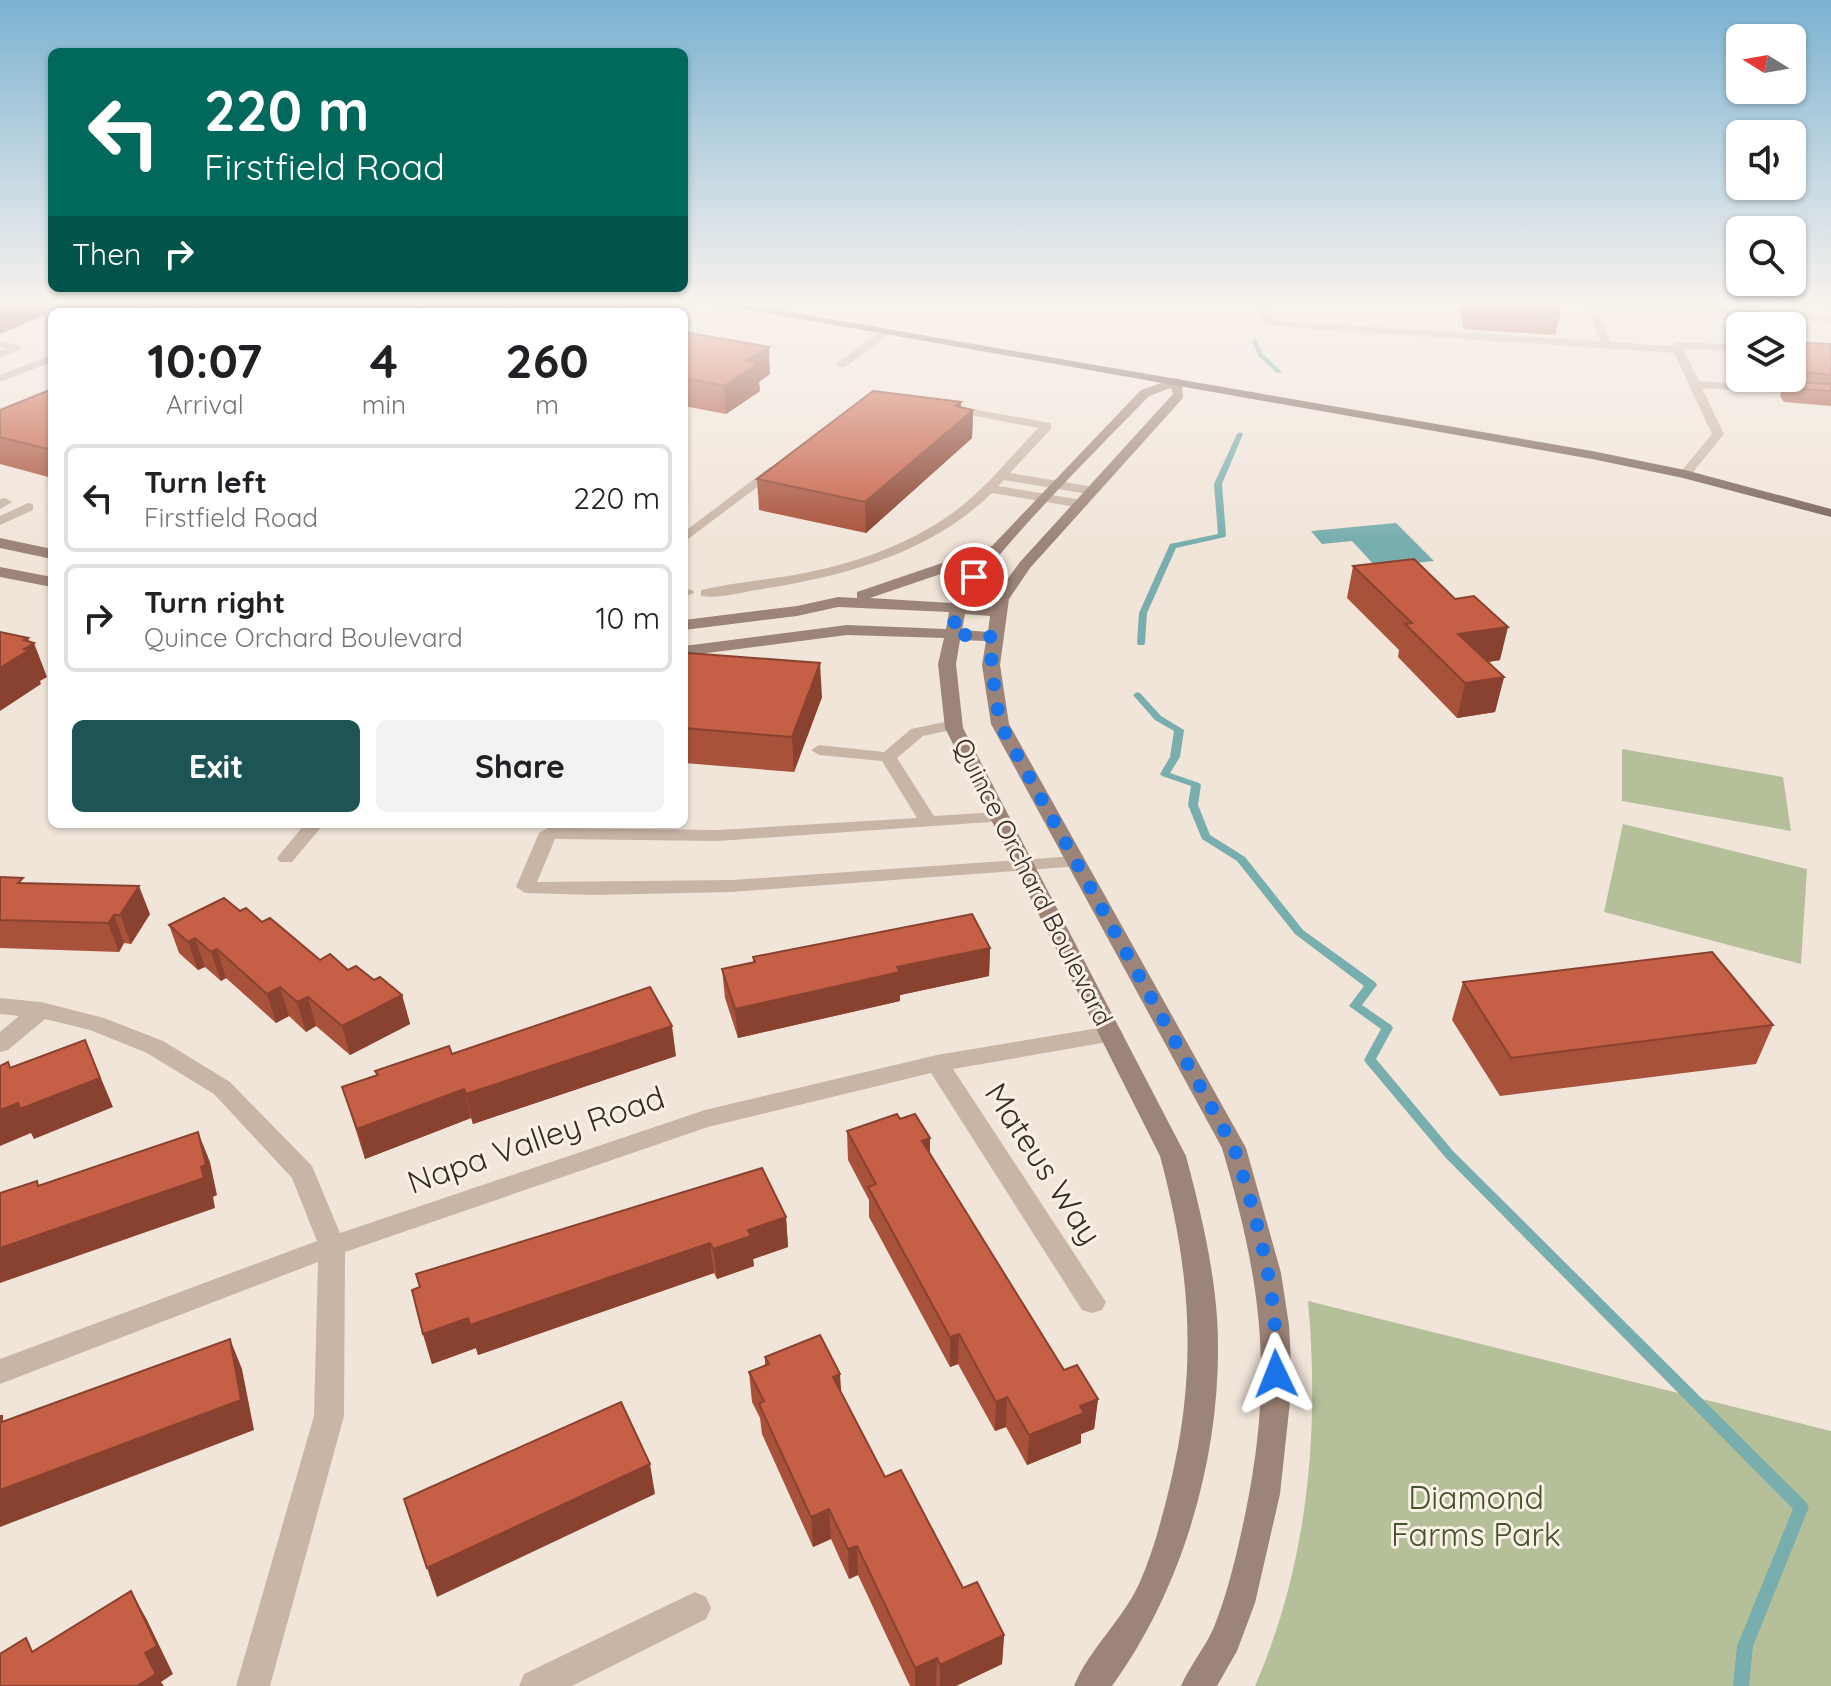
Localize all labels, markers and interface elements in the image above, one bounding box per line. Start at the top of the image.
north arrow [1726,24,1806,104]
map controls [1726,24,1806,392]
text: 220 m [204,75,369,145]
icon: left [72,80,176,184]
button: sound [1726,120,1806,200]
text: Firstfield Road [204,144,445,189]
button: search [1726,216,1806,296]
icon: right [157,232,201,276]
text: Then [72,235,141,273]
button: layers [1726,312,1806,392]
text: 10:07 [147,330,262,390]
text: 4 [370,330,398,390]
text: 260 [505,330,589,390]
text: Arrival [166,388,244,421]
text: min [362,388,406,421]
text: m [535,388,559,421]
text: Turn left [144,463,267,501]
icon: left [76,476,120,520]
text: 220 m [573,479,660,517]
text: Firstfield Road [144,501,318,534]
pin [940,543,1008,611]
icon: arrive [952,555,996,599]
text: Turn right [144,583,285,621]
icon: right [76,596,120,640]
text: 10 m [596,599,660,637]
text: Quince Orchard Boulevard [144,621,463,654]
button: Exit [72,720,360,812]
button: Share [376,720,664,812]
street label: Quince Orchard Boulevard [946,732,1121,1031]
street label: Mateus Way [977,1075,1111,1252]
street label: Napa Valley Road [402,1076,669,1202]
position arrow [1234,1332,1318,1416]
park label: Diamond Farms Park [1391,1477,1561,1554]

